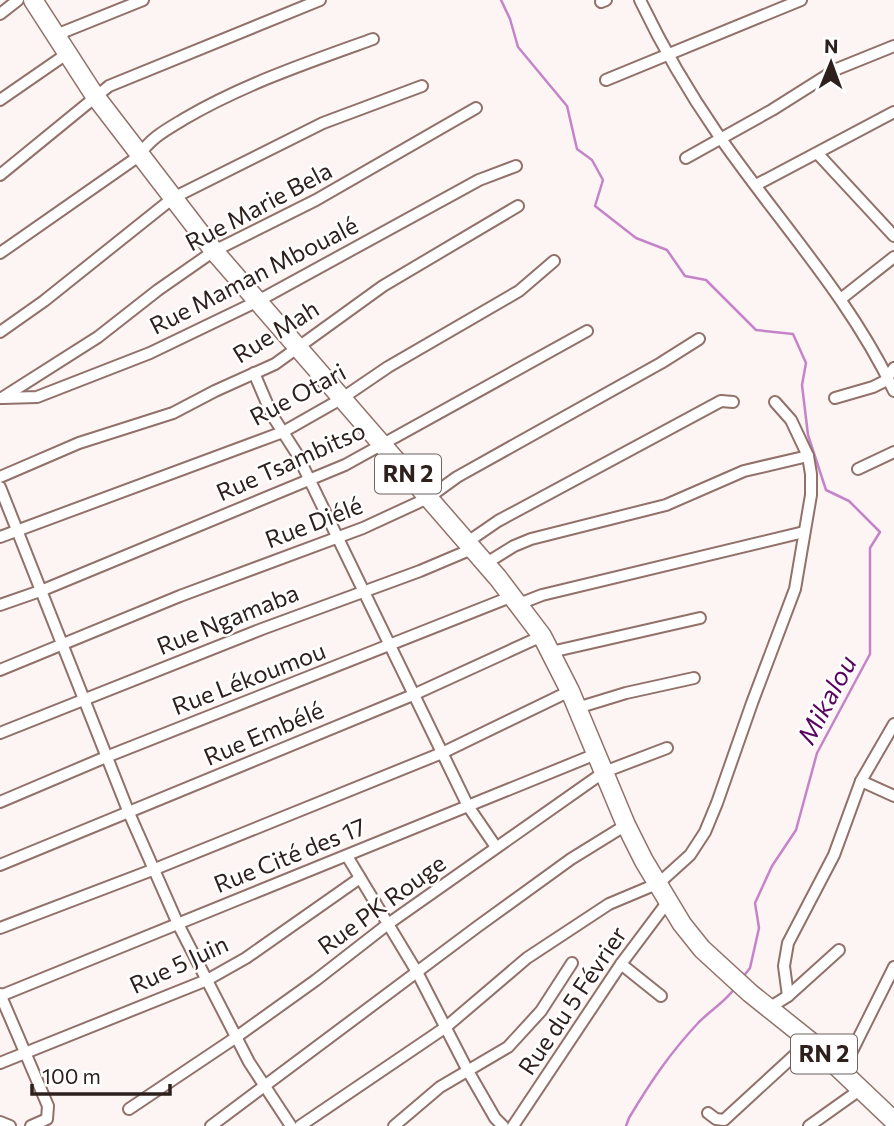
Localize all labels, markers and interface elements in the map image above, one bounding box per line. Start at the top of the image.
north arrow [796,28,866,98]
text: N [824,34,839,57]
street label: Rue Marie Bela [180,155,336,256]
street label: Rue Maman Mboualé [144,210,362,340]
street label: Rue Mah [227,293,323,368]
street label: Rue Otari [244,356,350,431]
street label: Rue Tsambitso [211,415,369,506]
road number: RN 2 [375,454,441,494]
street label: Rue Diélé [261,490,366,553]
street label: Rue Ngamaba [152,577,303,660]
street label: Rue Lékoumou [168,635,329,720]
water label: Mikalou [789,650,862,749]
street label: Rue Embélé [199,694,328,771]
street label: Rue Cité des 17 [209,811,370,898]
street label: Rue PK Rouge [312,848,451,960]
street label: Rue du 5 Février [511,920,632,1080]
street label: Rue 5 Juin [125,928,232,999]
road number: RN 2 [791,1035,857,1074]
scale bar [32,1052,170,1096]
text: 100 m [42,1063,101,1088]

